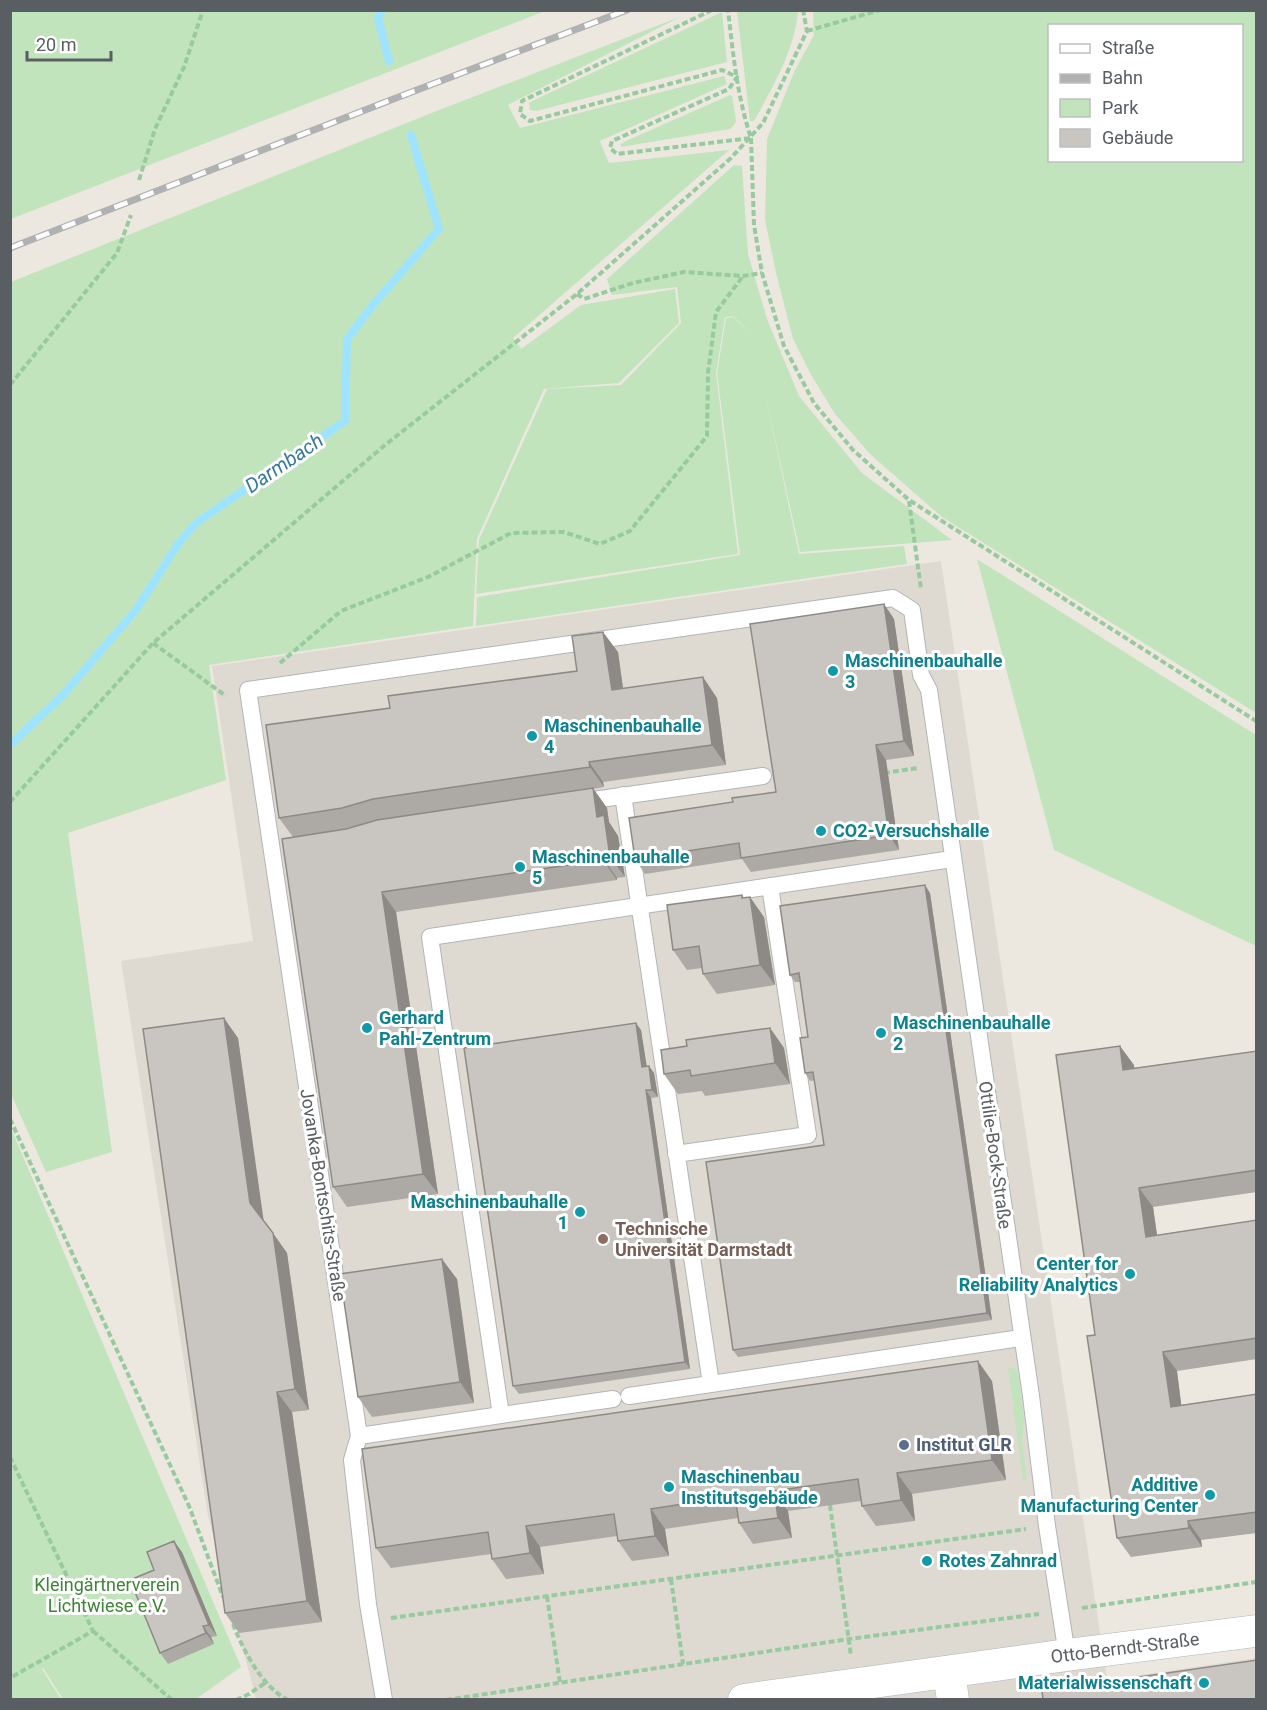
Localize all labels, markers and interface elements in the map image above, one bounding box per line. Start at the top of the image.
scale bar [27,24,111,62]
legend [1048,24,1243,162]
text: 20 m [36,34,76,55]
text: Straße [1102,37,1154,58]
text: Bahn [1102,67,1143,88]
text: Park [1102,97,1139,118]
text: Gebäude [1102,127,1173,148]
water label: Darmbach [240,428,328,498]
place label: Maschinenbauhalle 3 [845,650,1003,692]
marker: Maschinenbauhalle 3 [826,664,840,678]
place label: Maschinenbauhalle 4 [544,715,702,757]
marker: Maschinenbauhalle 4 [525,729,539,743]
place label: CO2-Versuchshalle [833,820,990,841]
marker: CO2-Versuchshalle [814,824,828,838]
place label: Maschinenbauhalle 5 [532,846,690,888]
marker: Maschinenbauhalle 5 [513,860,527,874]
place label: Gerhard Pahl-Zentrum [379,1007,491,1049]
place label: Maschinenbauhalle 2 [893,1012,1051,1054]
marker: Gerhard Pahl-Zentrum [360,1021,374,1035]
marker: Maschinenbauhalle 2 [874,1026,888,1040]
street label: Ottilie-Bock-Straße [975,1080,1016,1230]
street label: Jovanka-Bontschits-Straße [296,1087,351,1303]
place label: Maschinenbauhalle 1 [410,1191,568,1233]
marker: Maschinenbauhalle 1 [573,1205,587,1219]
place label: Technische Universität Darmstadt [615,1218,792,1260]
marker: Technische Universität Darmstadt [596,1232,610,1246]
place label: Center for Reliability Analytics [959,1253,1118,1295]
marker: Center for Reliability Analytics [1123,1267,1137,1281]
place label: Institut GLR [916,1434,1012,1455]
marker: Institut GLR [897,1438,911,1452]
place label: Maschinenbau Institutsgebäude [681,1466,818,1508]
place label: Additive Manufacturing Center [1021,1474,1198,1516]
marker: Maschinenbau Institutsgebäude [662,1480,676,1494]
marker: Additive Manufacturing Center [1203,1488,1217,1502]
place label: Rotes Zahnrad [939,1550,1057,1571]
marker: Rotes Zahnrad [920,1554,934,1568]
park label: Kleingärtnerverein Lichtwiese e.V. [34,1574,180,1616]
street label: Otto-Berndt-Straße [1050,1628,1200,1667]
place label: Materialwissenschaft [1018,1672,1192,1693]
marker: Materialwissenschaft [1197,1676,1211,1690]

